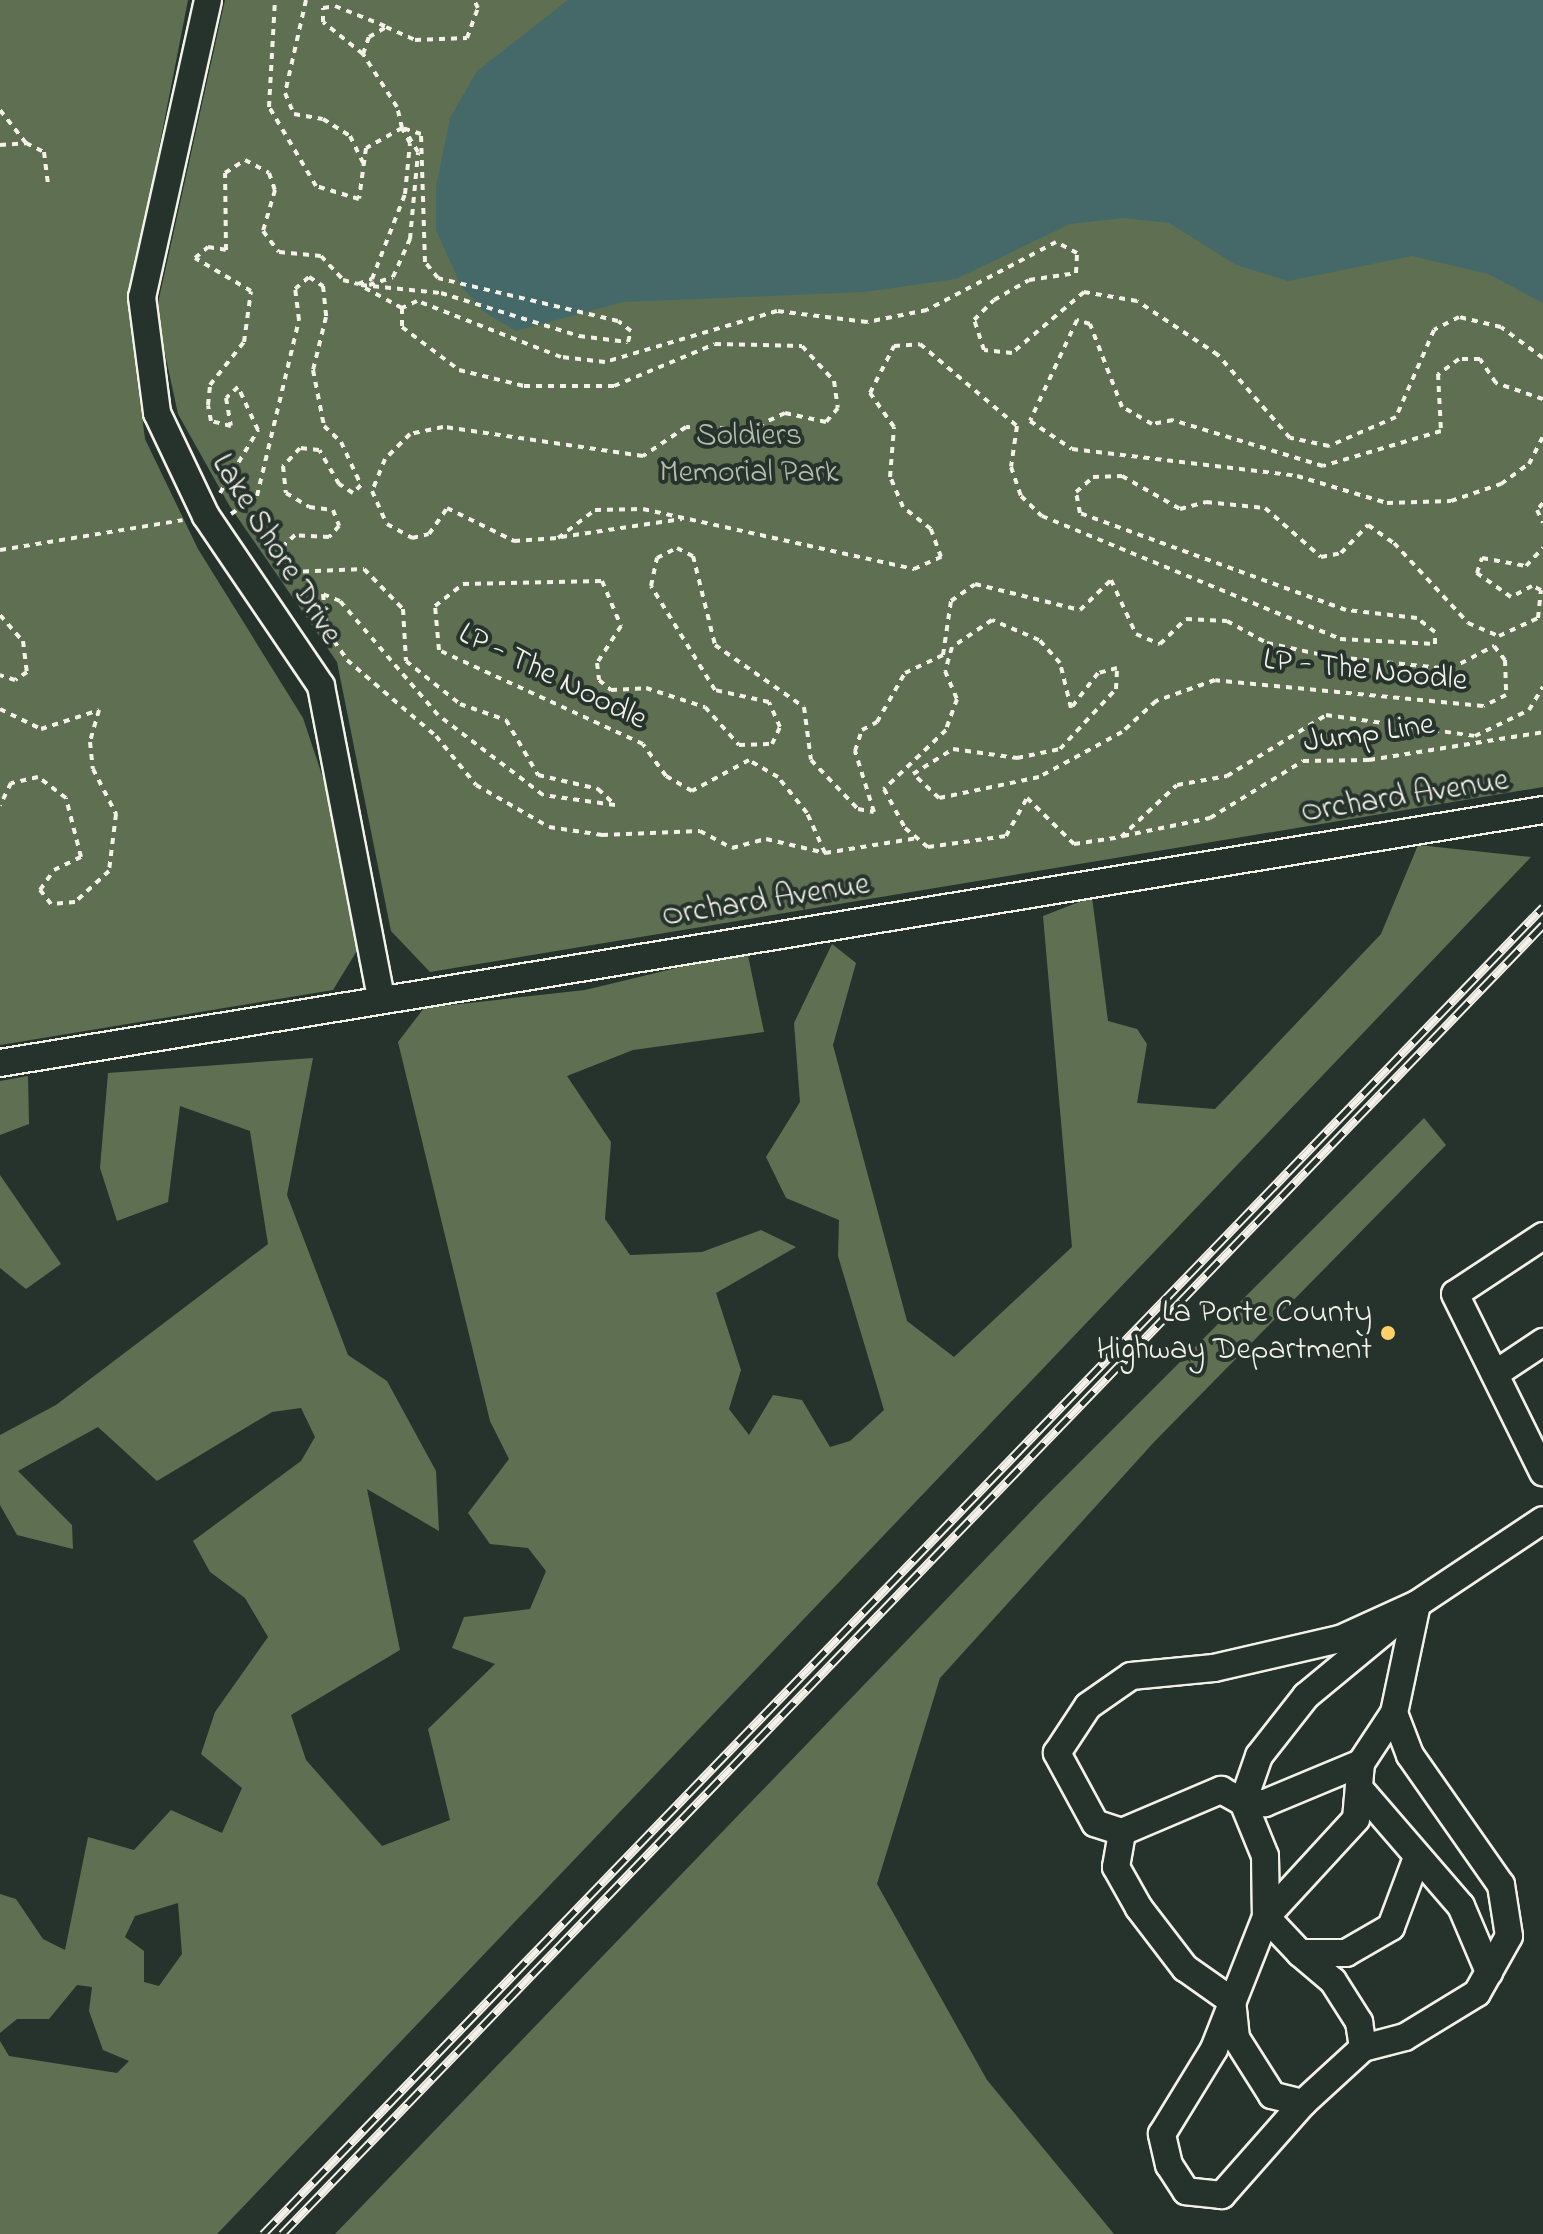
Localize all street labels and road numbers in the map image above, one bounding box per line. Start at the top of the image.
street label: Lake Shore Drive [201,448,349,652]
street label: LP - The Noodle [452,616,652,740]
street label: LP - The Noodle [1261,642,1469,702]
street label: Jump Line [1301,707,1437,763]
street label: Orchard Avenue [1299,763,1511,833]
street label: Orchard Avenue [660,867,872,937]

